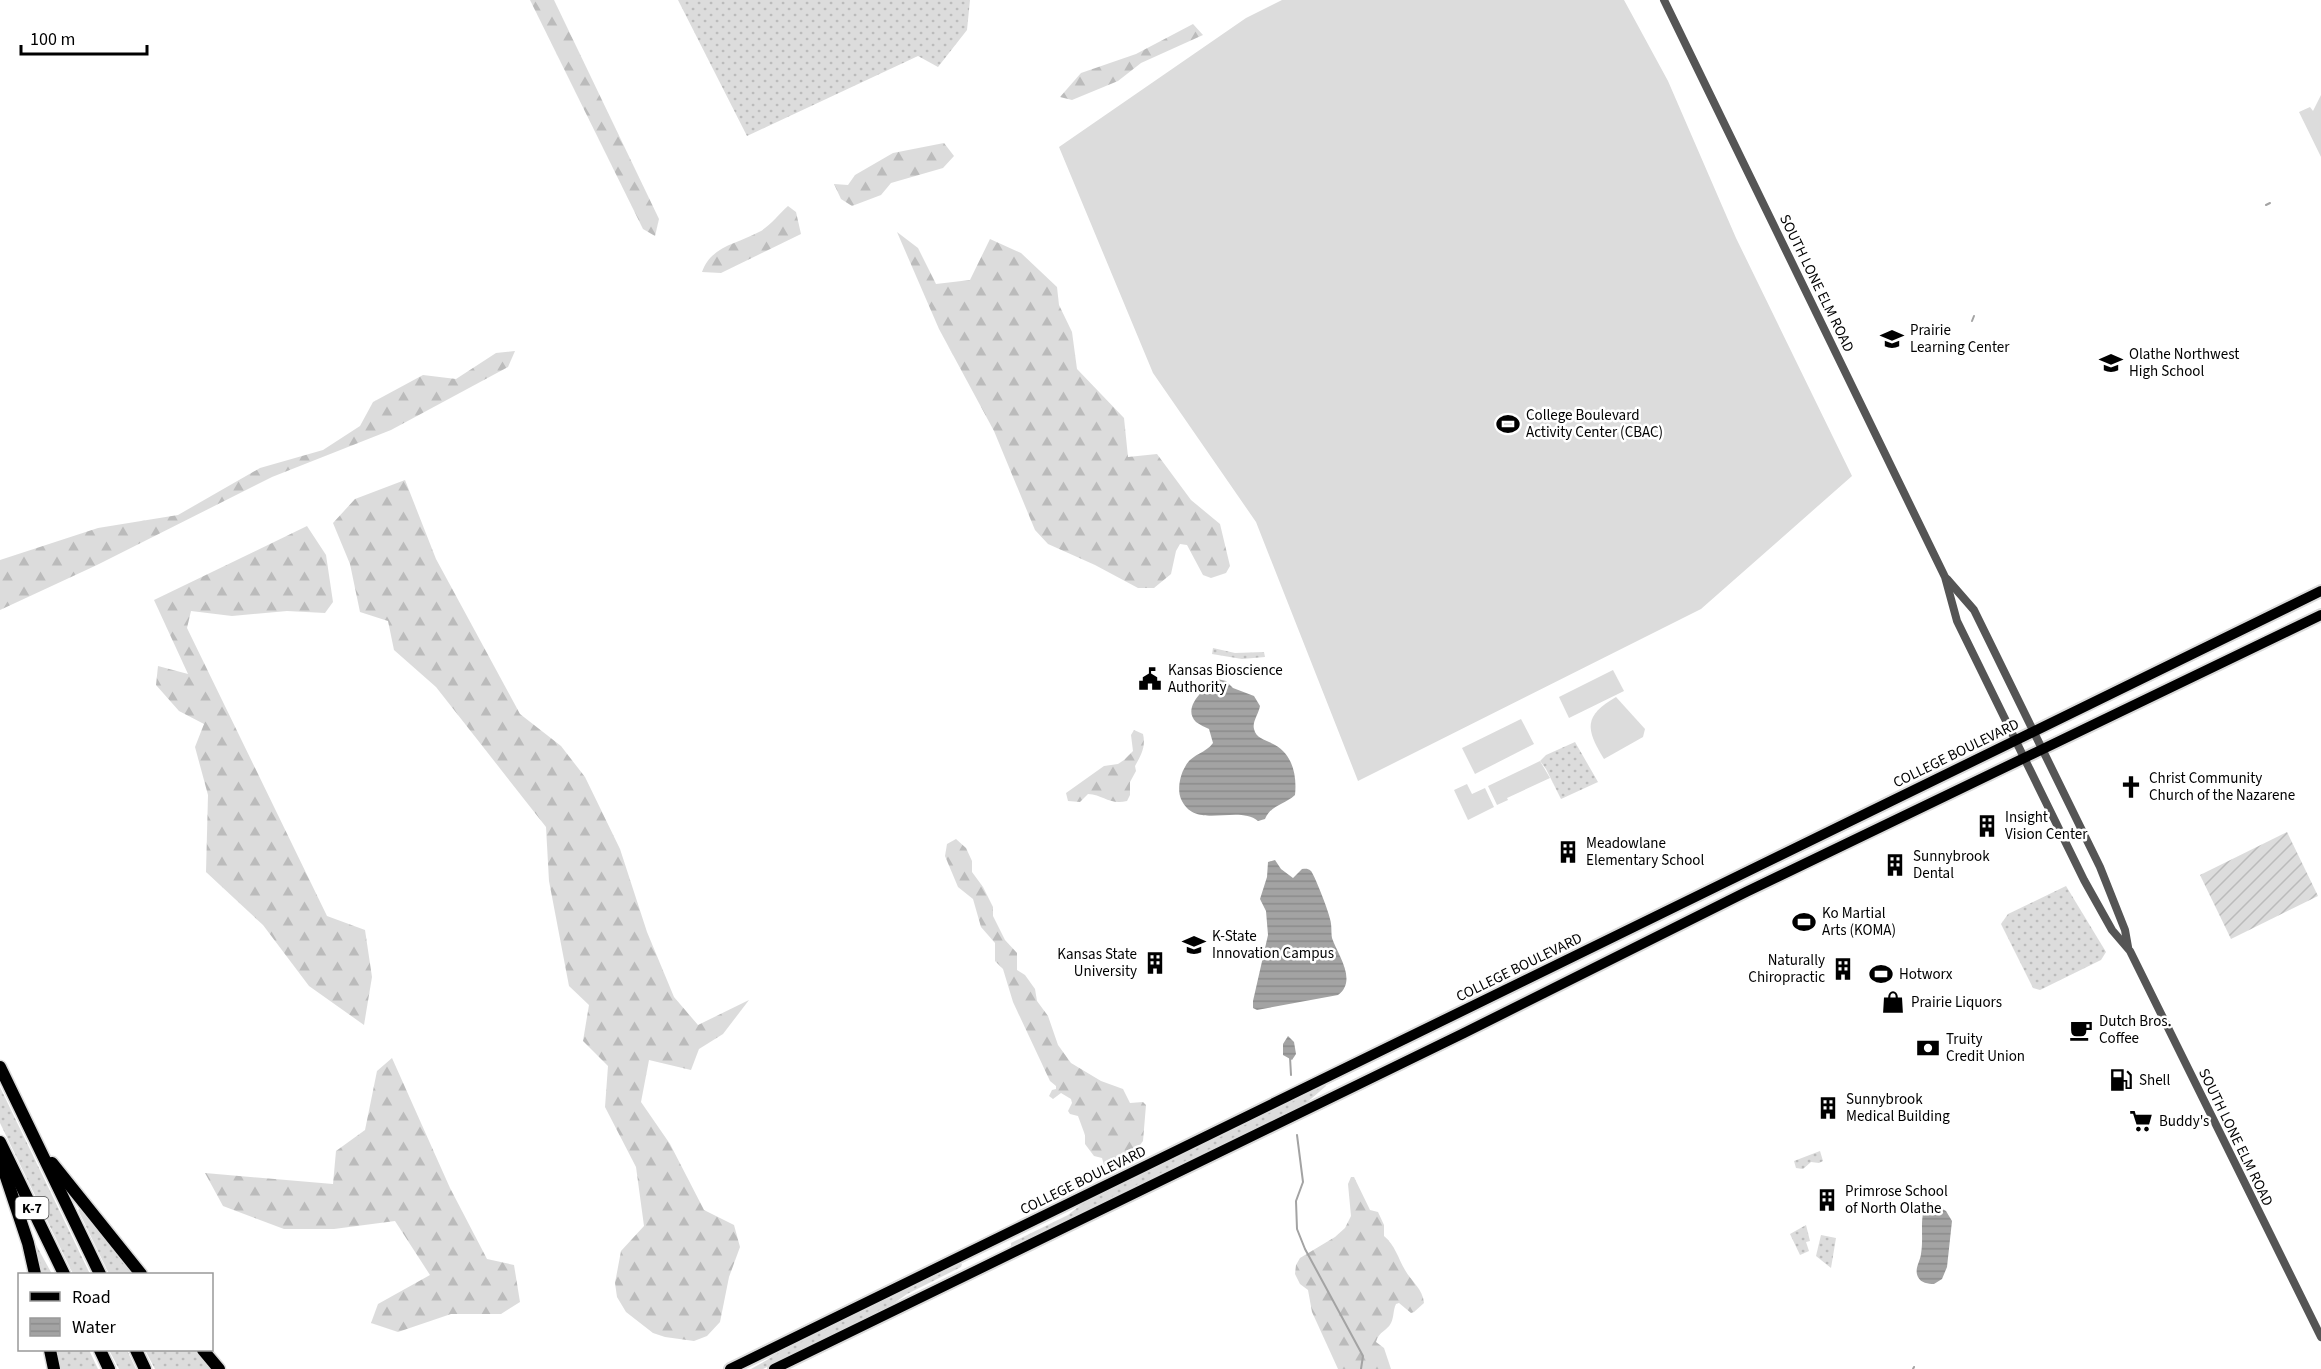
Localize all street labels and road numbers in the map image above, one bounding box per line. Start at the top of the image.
street label: SOUTH LONE ELM ROAD [1774,211,1859,356]
street label: COLLEGE BOULEVARD [1890,714,2023,793]
street label: COLLEGE BOULEVARD [1453,928,1586,1007]
street label: SOUTH LONE ELM ROAD [2193,1065,2278,1210]
street label: COLLEGE BOULEVARD [1017,1141,1150,1220]
road number: K-7 [15,1197,48,1219]

